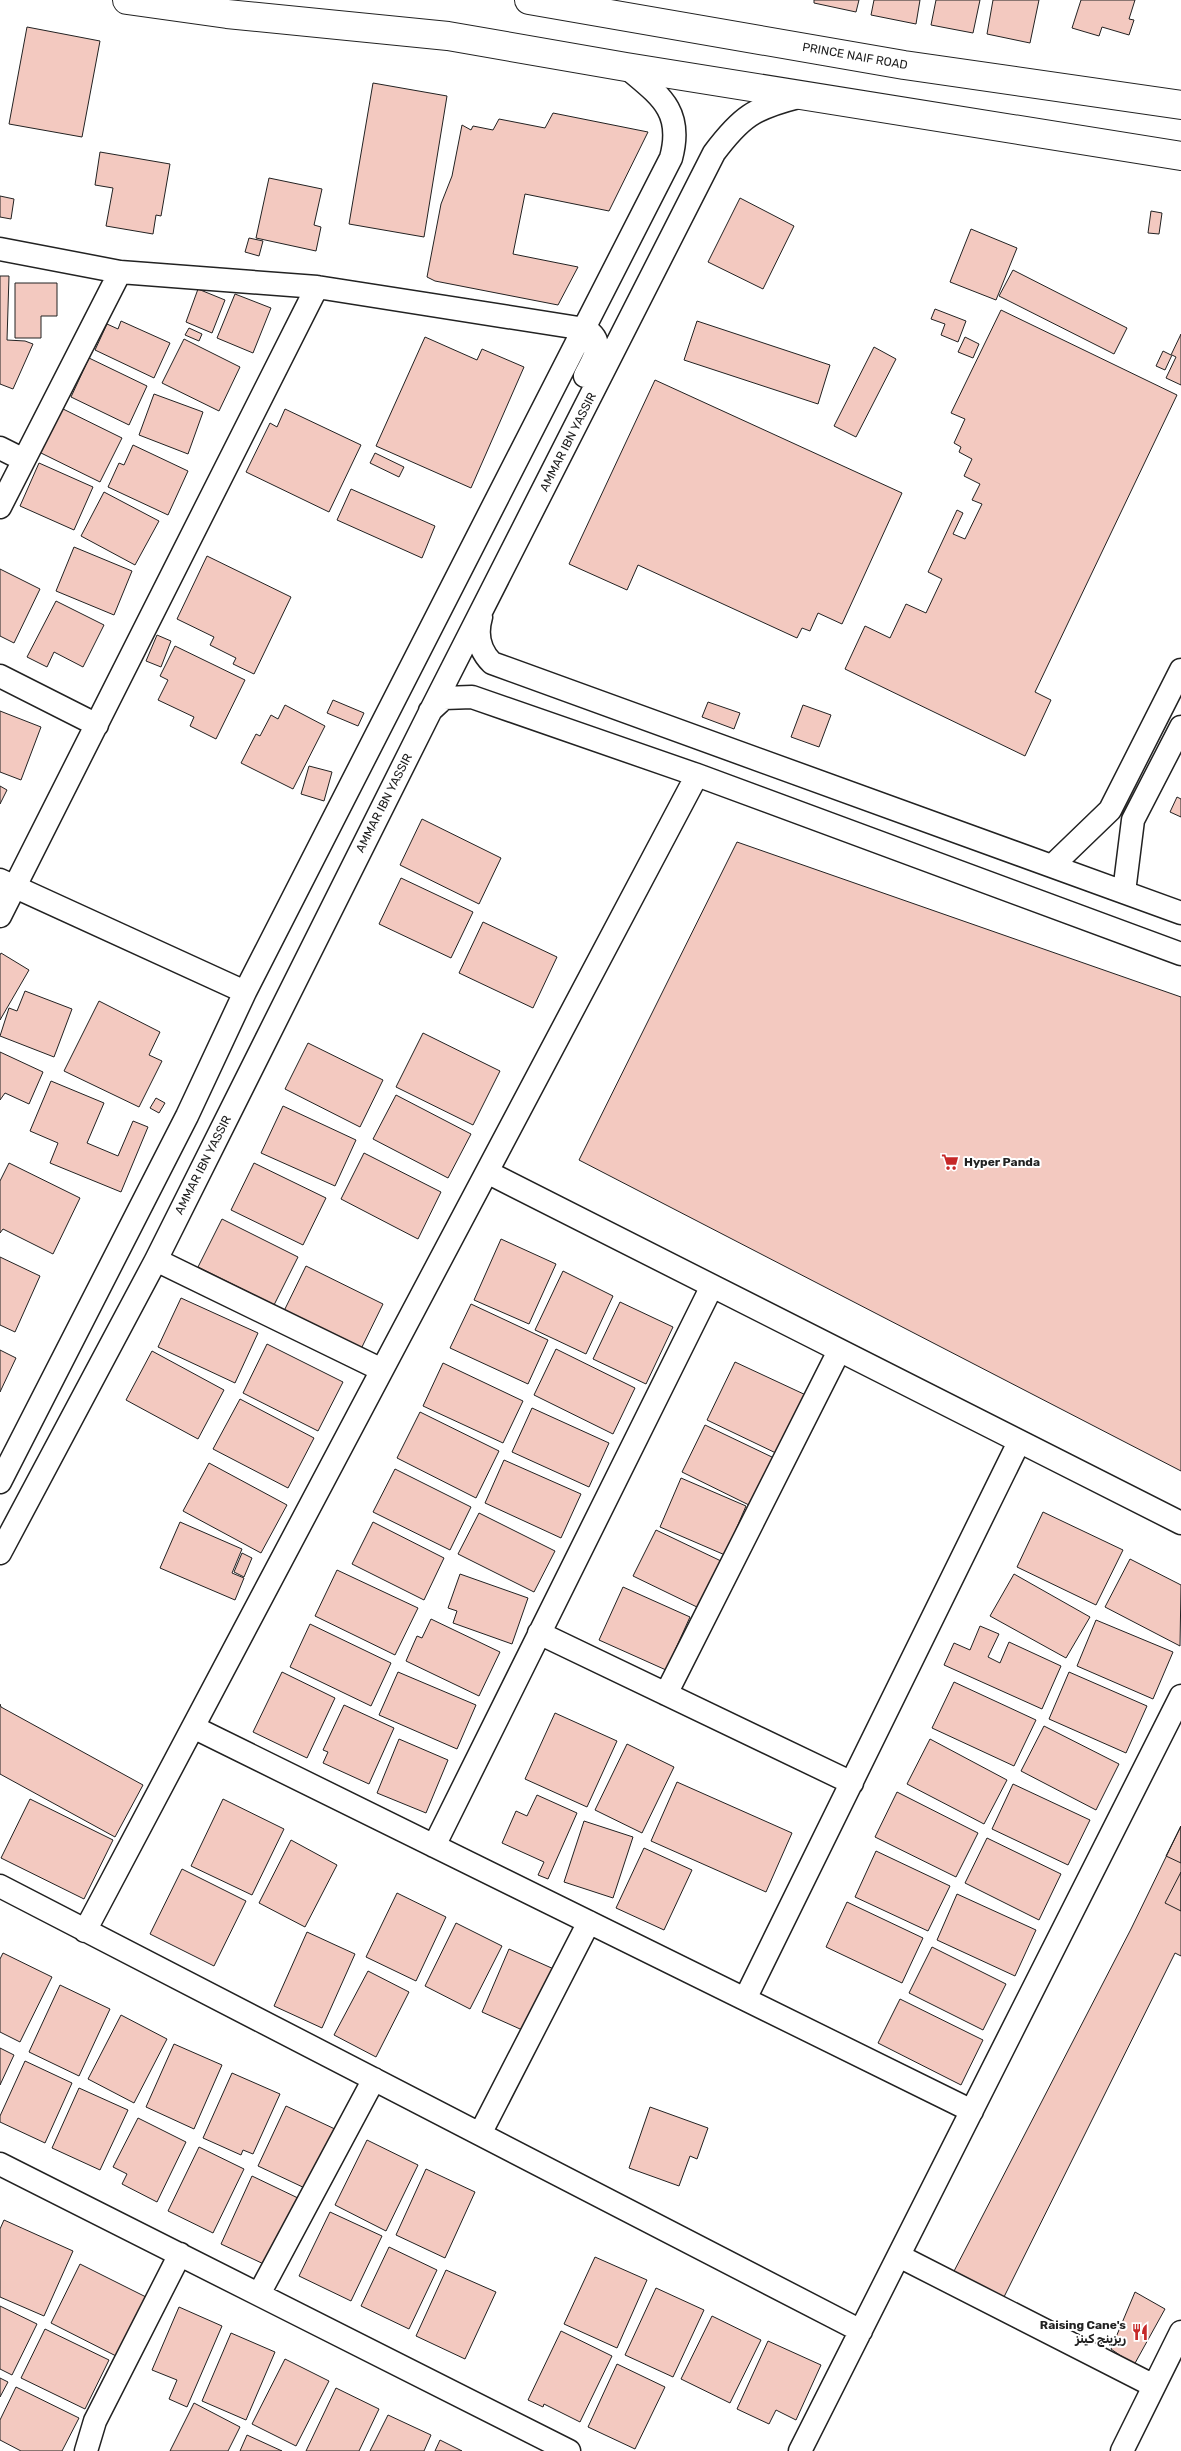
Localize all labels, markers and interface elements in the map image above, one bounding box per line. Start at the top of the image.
street label: PRINCE NAIF ROAD [801,40,909,72]
street label: AMMAR IBN YASSIR [537,390,599,494]
street label: AMMAR IBN YASSIR [353,751,415,855]
street label: AMMAR IBN YASSIR [172,1113,234,1217]
supermarket icon: Hyper Panda [940,1152,960,1172]
place label: Hyper Panda [964,1155,1040,1169]
place label: Raising Cane's ريزينج كينز [1040,2318,1126,2348]
restaurant icon: Raising Cane's ريزينج كينز [1130,2322,1150,2342]

